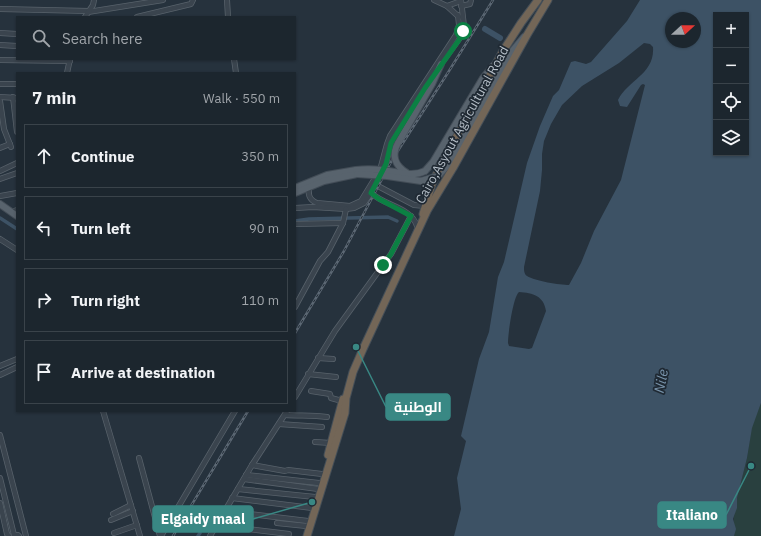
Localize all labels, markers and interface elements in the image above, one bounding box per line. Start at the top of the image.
north arrow [665,12,701,48]
map controls [713,12,749,156]
button: + [713,12,749,48]
search box [16,16,296,60]
route start [454,22,472,40]
icon: search [30,27,52,49]
text: Search here [62,29,142,48]
street label: Cairo,Asyout Agricultural Road [412,43,512,207]
button: − [713,48,749,84]
button: locate [713,84,749,120]
text: 7 min [32,87,76,109]
text: Walk · 550 m [203,90,280,107]
button: layers [713,120,749,156]
icon: ahead [33,145,55,167]
text: Continue [71,147,135,166]
text: 350 m [241,148,279,165]
icon: left [33,217,55,239]
text: Turn left [71,219,131,238]
text: 90 m [249,220,279,237]
route end [374,256,392,274]
icon: right [33,289,55,311]
text: Turn right [71,291,140,310]
text: 110 m [241,292,279,309]
icon: arrive [33,361,55,383]
text: Arrive at destination [71,363,215,382]
water label: Nile [650,367,672,395]
callout: الوطنية [386,394,450,420]
text: الوطنية [394,398,442,416]
callout: Italiano [658,502,726,528]
callout: Elgaidy maal [153,506,253,532]
text: Italiano [666,506,718,524]
text: Elgaidy maal [161,510,245,528]

